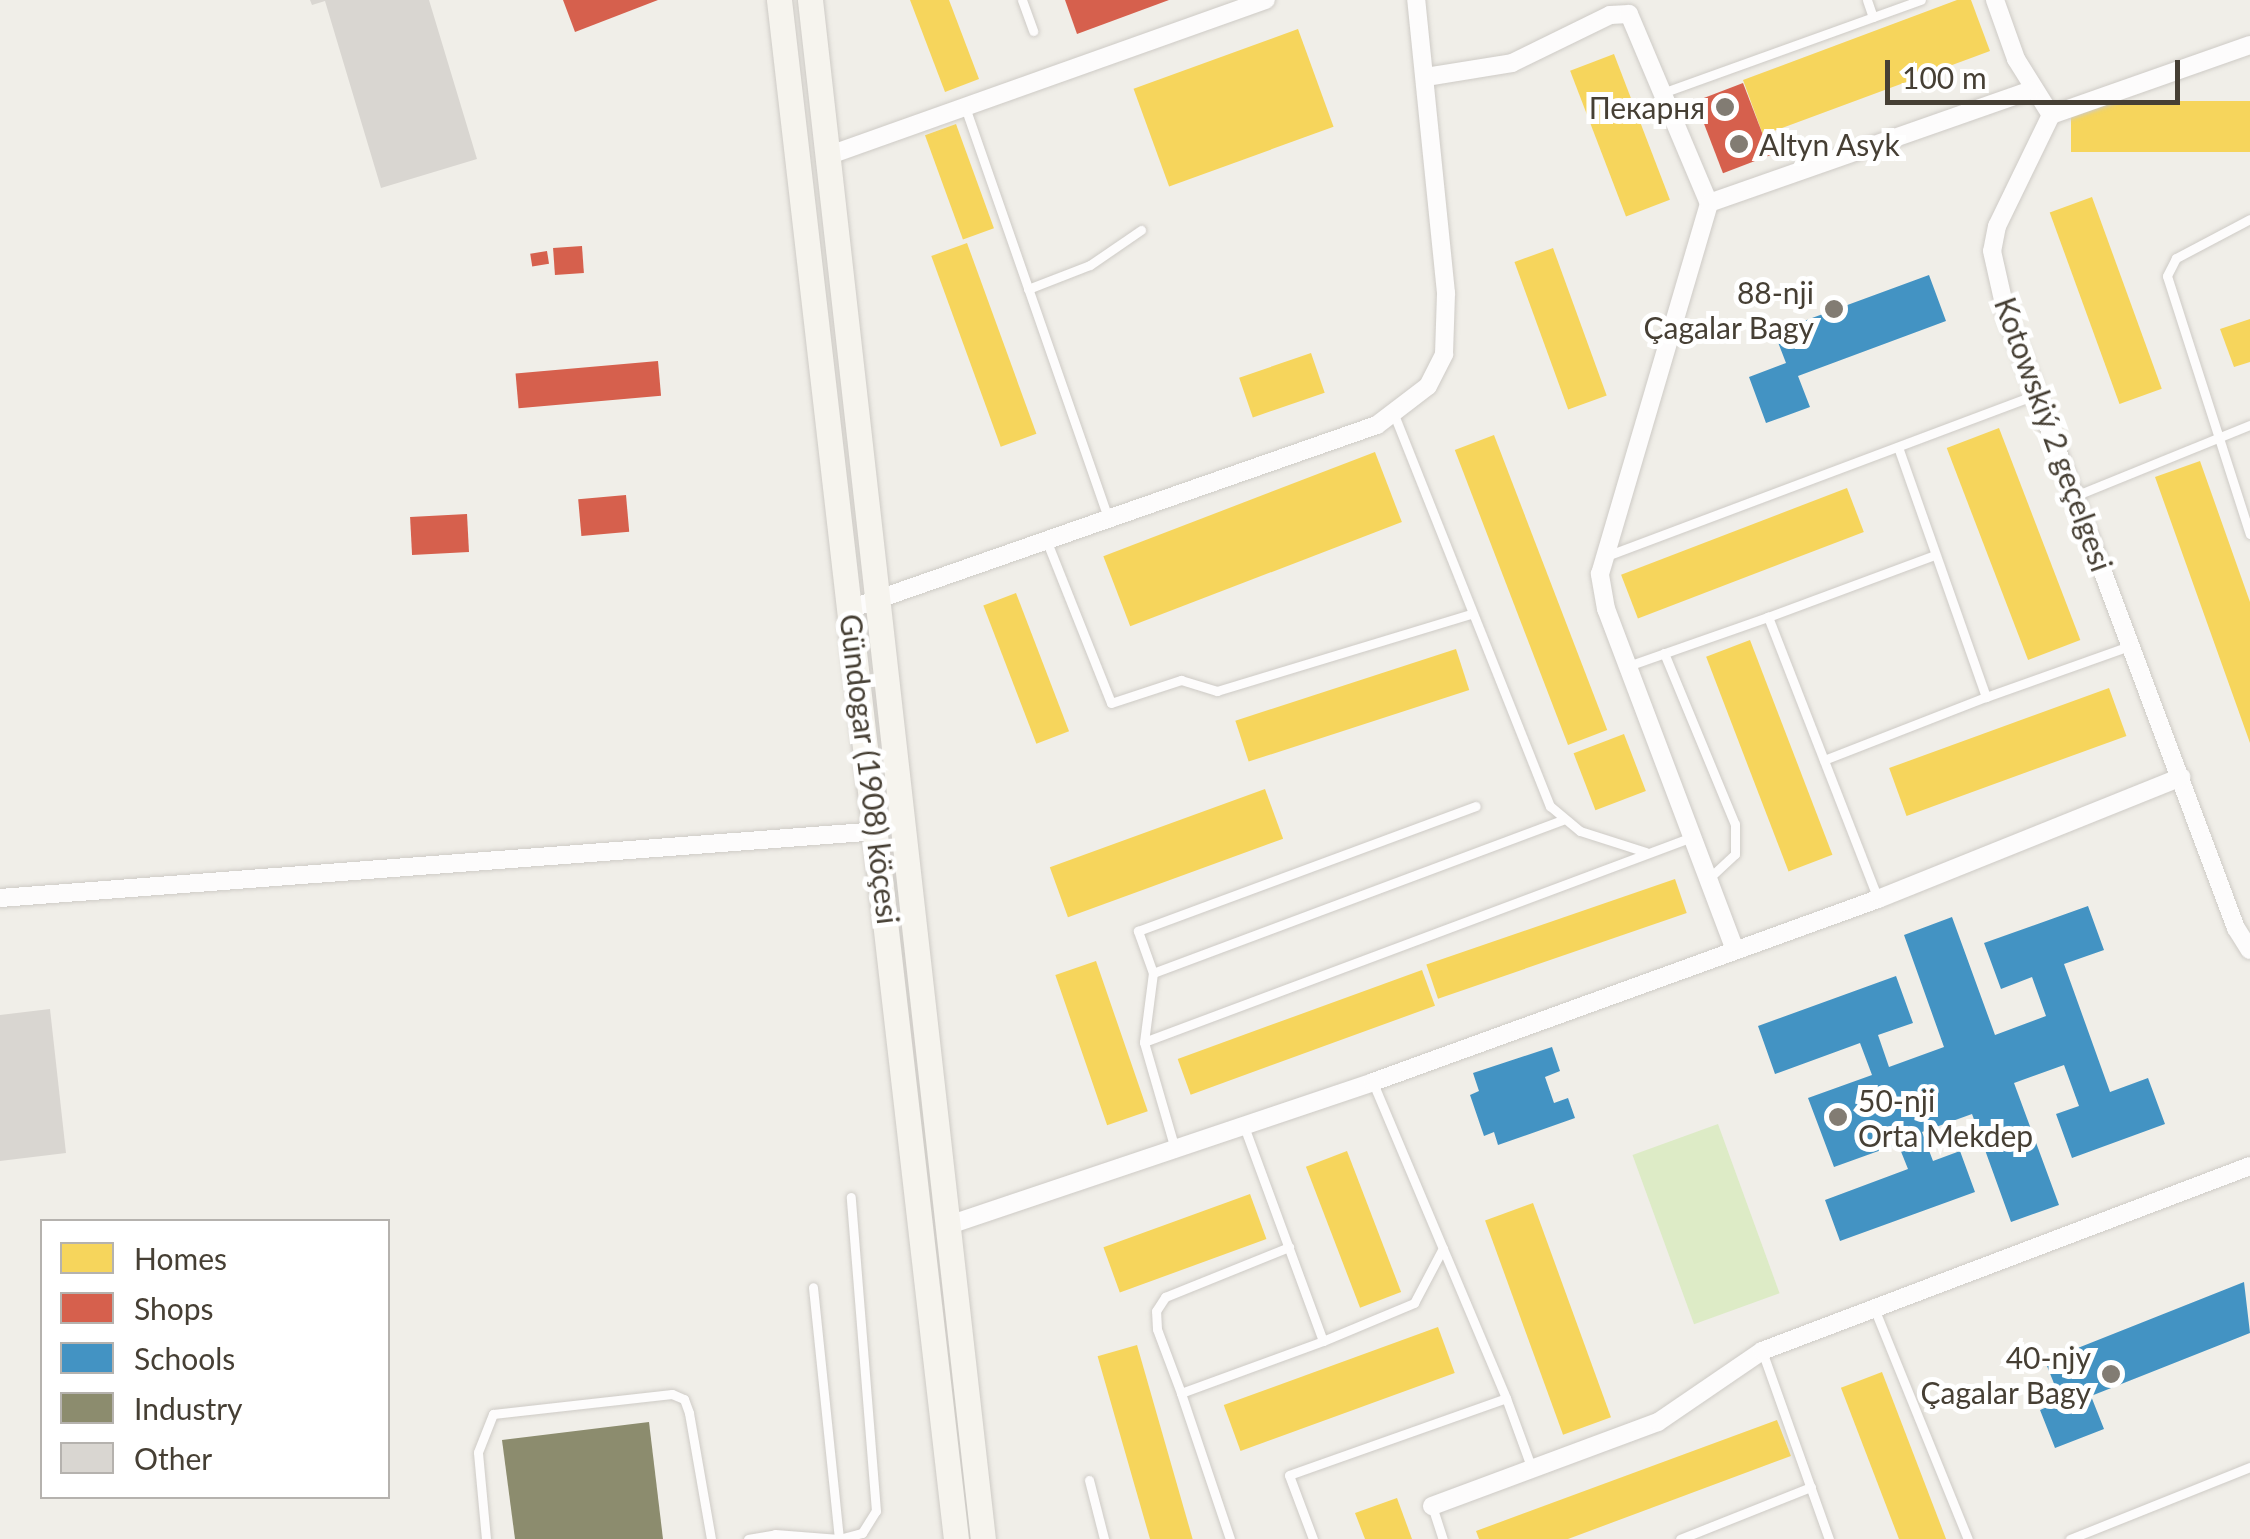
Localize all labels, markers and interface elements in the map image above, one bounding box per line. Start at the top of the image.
scale bar [1890,40,2185,102]
text: 100 m [1902,59,1987,95]
place label: Пекарня [1589,89,1705,125]
marker: Пекарня [1714,96,1736,118]
place label: Altyn Asyk [1759,126,1901,162]
marker: Altyn Asyk [1728,133,1750,155]
place label: 88-nji Çagalar Bagy [1643,274,1814,344]
street label: Kotowskiý 2 geçelgesi [1988,292,2120,576]
marker: 88-nji Çagalar Bagy [1823,298,1845,320]
street label: Gündogar (1908) köçesi [833,612,907,926]
place label: 50-nji Orta Mekdep [1858,1082,2033,1152]
marker: 50-nji Orta Mekdep [1827,1106,1849,1128]
legend [40,1219,390,1499]
text: Homes [134,1240,227,1276]
text: Shops [134,1290,214,1326]
place label: 40-njy Çagalar Bagy [1920,1339,2091,1410]
text: Schools [134,1340,235,1376]
marker: 40-njy Çagalar Bagy [2100,1363,2122,1385]
text: Industry [134,1390,243,1426]
text: Other [134,1440,212,1476]

